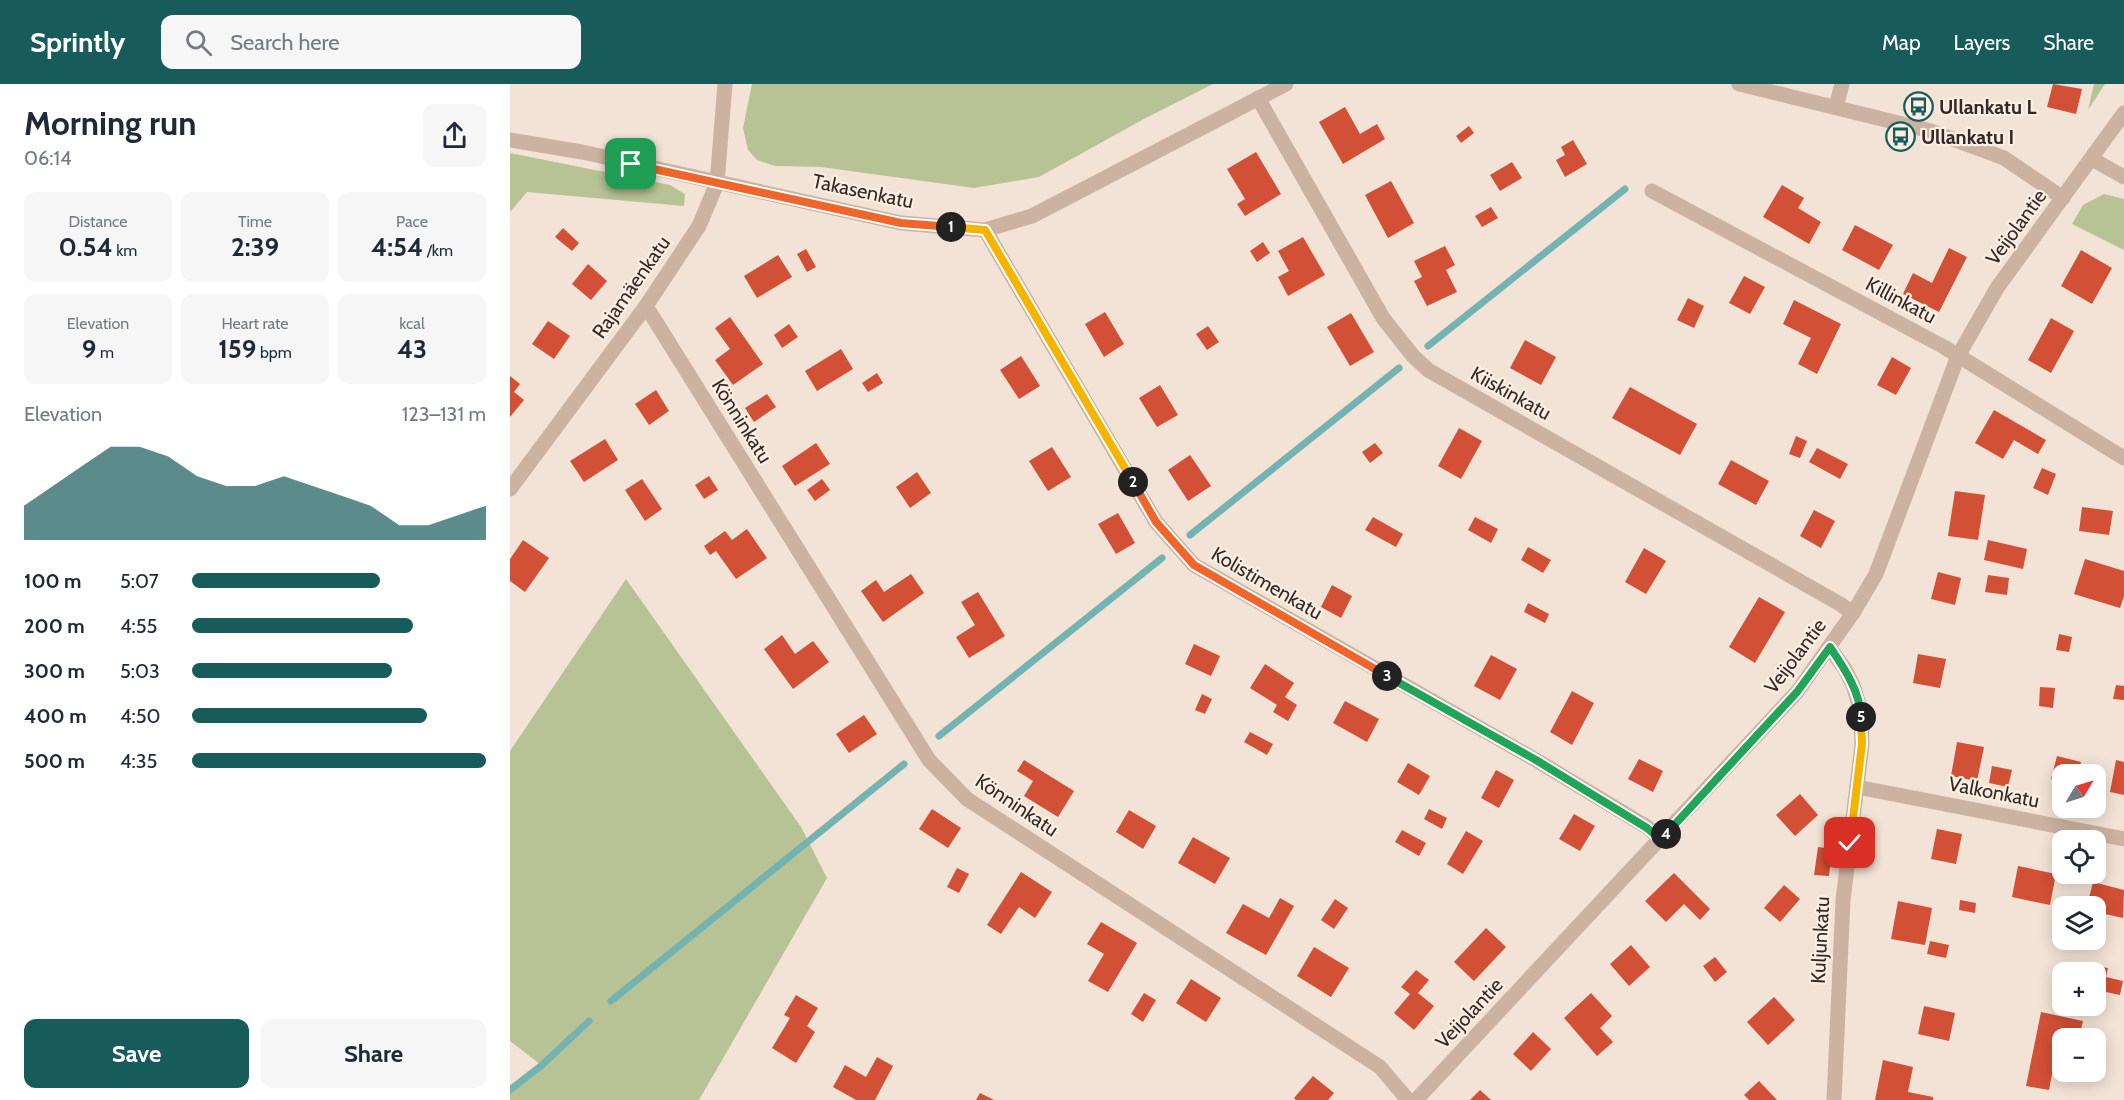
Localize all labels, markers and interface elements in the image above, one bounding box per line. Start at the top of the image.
search box [161,15,581,69]
text: Sprintly [30,25,125,59]
icon: search [182,26,215,59]
text: Search here [230,29,340,56]
text: Map [1882,30,1921,55]
text: Layers [1954,30,2010,55]
text: Share [2043,30,2094,55]
bus stop icon: Ullankatu L [1902,91,1934,123]
place label: Ullankatu L [1939,95,2036,119]
text: Morning run [24,103,196,143]
button: share [423,104,486,167]
bus stop icon: Ullankatu I [1884,121,1916,153]
place label: Ullankatu I [1921,125,2014,149]
pin [605,138,656,189]
text: 06:14 [24,146,72,170]
icon: arrive [614,147,647,180]
street label: Takasenkatu [810,169,916,213]
street label: Veijolantie [1981,185,2051,269]
text: Distance [69,212,127,231]
text: Time [238,212,272,231]
text: Pace [396,212,428,231]
pin: 1 [936,212,966,242]
text: 1 [948,217,954,236]
text: 0.54 [59,231,113,263]
text: 2:39 [231,231,279,263]
text: 4:54 [371,231,423,263]
street label: Rajamäenkatu [587,231,675,343]
text: km [113,241,137,260]
text: /km [423,241,453,260]
street label: Killinkatu [1862,271,1940,329]
text: Elevation [67,314,129,333]
text: Heart rate [222,314,288,333]
text: kcal [399,314,425,333]
text: 9 [82,333,96,365]
text: 159 [218,333,256,365]
text: 43 [397,333,427,365]
text: m [96,343,114,362]
text: bpm [256,343,292,362]
street label: Kiiskinkatu [1467,361,1555,425]
street label: Könninkatu [707,374,777,468]
text: Elevation [24,402,102,426]
text: 123–131 m [402,402,486,426]
pin: 2 [1118,467,1148,497]
text: 2 [1129,472,1137,491]
street label: Kolistimenkatu [1207,542,1327,624]
text: 100 m [24,569,82,593]
text: 5:07 [120,569,159,593]
text: 200 m [24,614,85,638]
text: 4:55 [120,614,157,638]
street label: Veijolantie [1759,614,1831,698]
text: 300 m [24,659,85,683]
text: 5:03 [120,659,160,683]
pin: 3 [1372,661,1402,691]
text: 3 [1383,666,1391,685]
pin: 5 [1846,702,1876,732]
text: 400 m [24,704,87,728]
text: 4:50 [120,704,161,728]
text: 5 [1857,707,1865,726]
text: 500 m [24,749,85,773]
text: 4:35 [120,749,157,773]
north arrow [2052,764,2106,818]
map controls [2052,764,2106,1082]
street label: Könninkatu [971,769,1063,841]
street label: Valkonkatu [1947,771,2041,813]
pin [1824,817,1875,868]
pin: 4 [1651,819,1681,849]
text: 4 [1661,824,1671,843]
icon: check [1833,826,1866,859]
button: locate [2052,830,2106,884]
street label: Kuljunkatu [1806,896,1834,984]
button: layers [2052,896,2106,950]
button: + [2052,962,2106,1016]
street label: Veijolantie [1430,973,1508,1053]
button: Save [24,1019,249,1088]
button: Share [261,1019,486,1088]
button: − [2052,1028,2106,1082]

